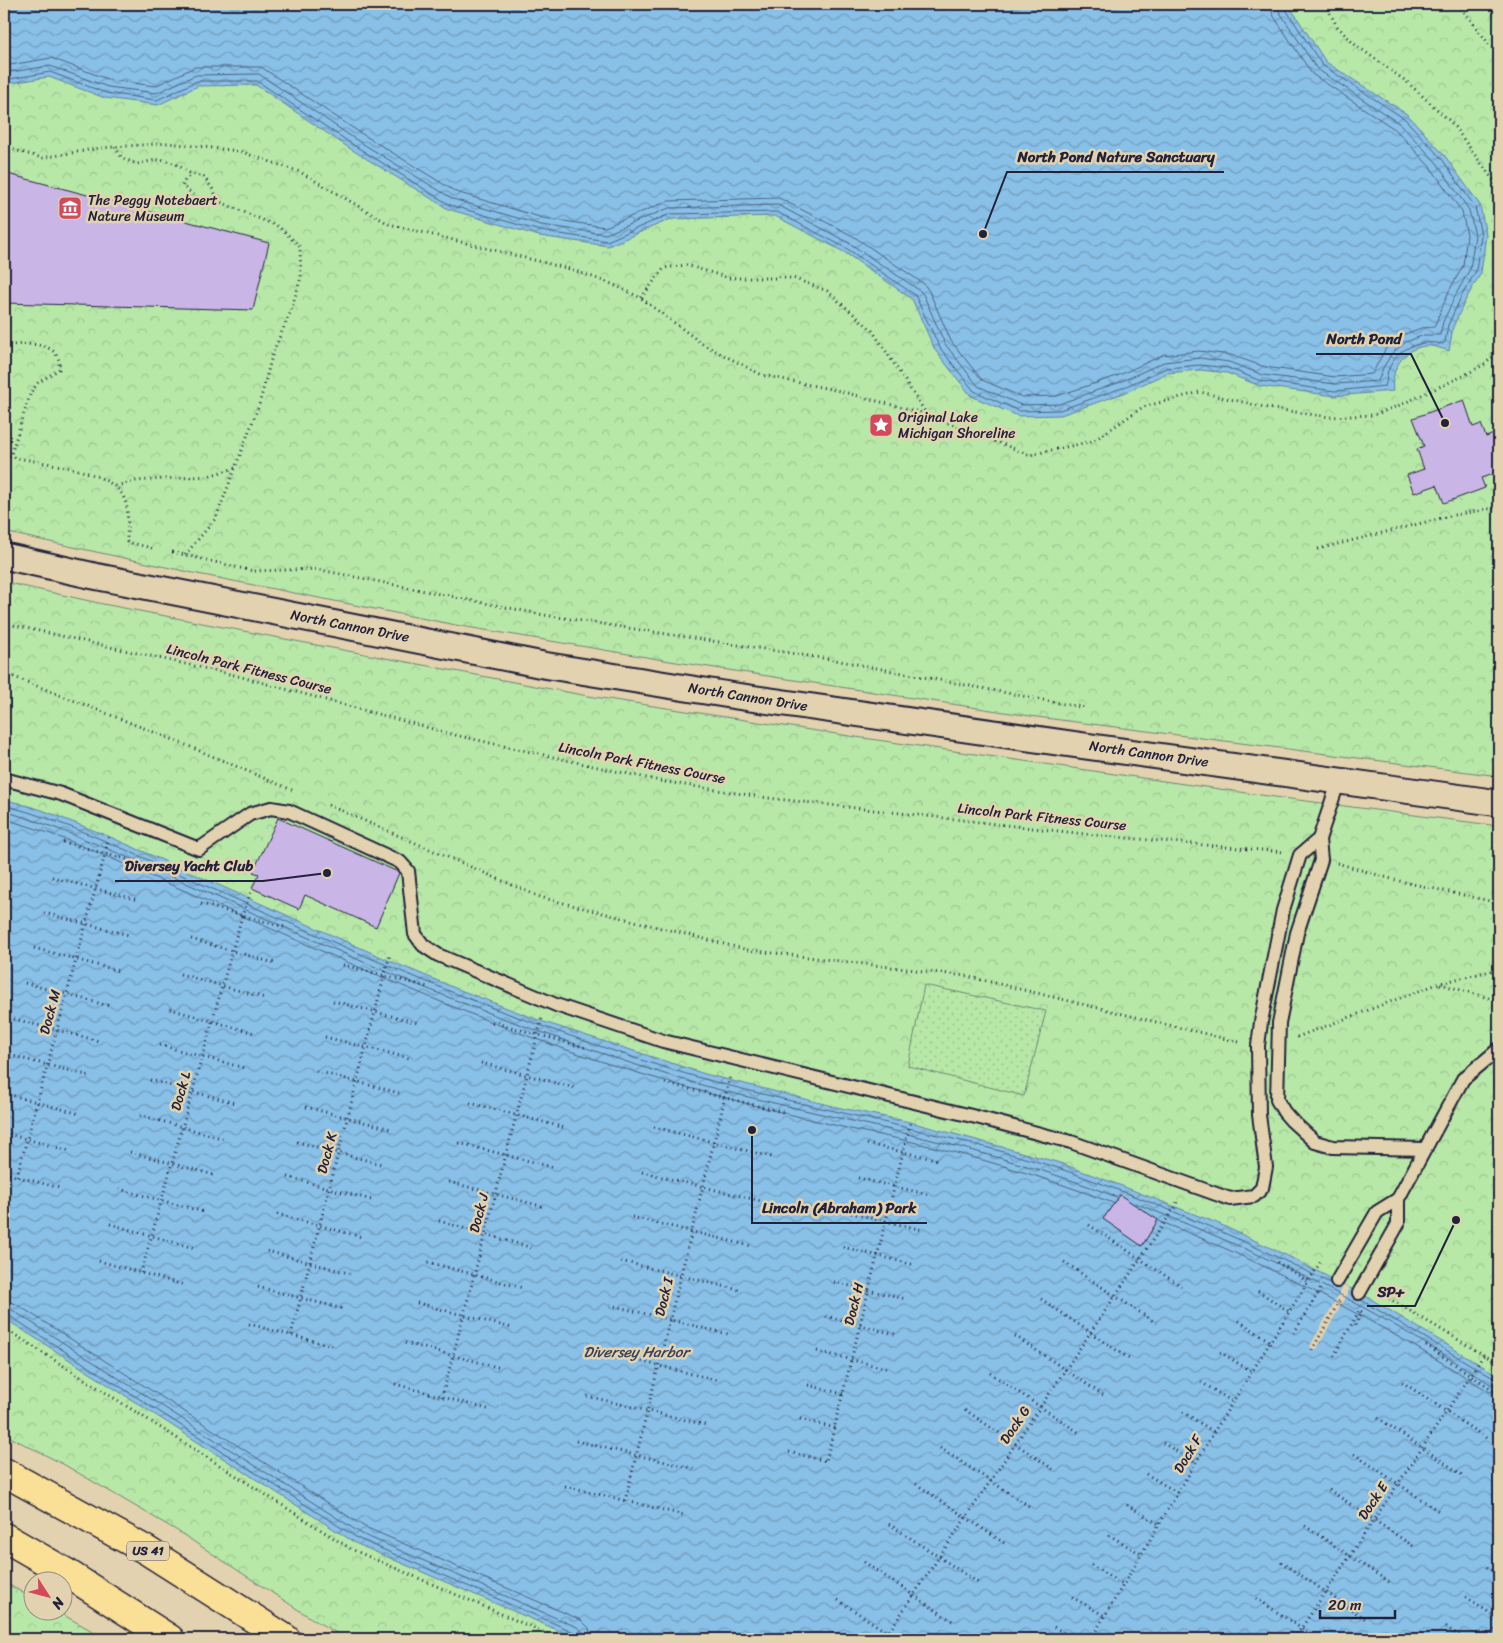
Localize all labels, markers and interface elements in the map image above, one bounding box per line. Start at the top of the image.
callout: North Pond Nature Sanctuary [1007,142,1224,172]
text: North Pond Nature Sanctuary [1016,144,1215,170]
place label: The Peggy Notebaert Nature Museum [88,188,218,229]
museum icon: The Peggy Notebaert Nature Museum [57,195,83,221]
callout: North Pond [1316,324,1411,354]
text: North Pond [1326,326,1403,352]
place label: Original Lake Michigan Shoreline [898,405,1016,446]
place icon: Original Lake Michigan Shoreline [868,412,894,438]
street label: North Cannon Drive [289,602,411,650]
street label: Lincoln Park Fitness Course [164,636,334,702]
street label: North Cannon Drive [687,675,809,719]
street label: North Cannon Drive [1088,733,1210,775]
street label: Lincoln Park Fitness Course [556,735,728,791]
street label: Lincoln Park Fitness Course [956,796,1128,838]
callout: Diversey Yacht Club [115,851,263,881]
text: Diversey Yacht Club [125,853,253,879]
street label: Dock M [32,987,68,1037]
street label: Dock L [163,1068,199,1114]
street label: Dock K [309,1129,345,1177]
street label: Dock J [462,1190,496,1236]
callout: Lincoln (Abraham) Park [752,1193,927,1223]
text: Lincoln (Abraham) Park [762,1195,917,1221]
street label: Dock I [647,1274,681,1319]
callout: SP+ [1367,1276,1415,1306]
text: SP+ [1376,1279,1406,1305]
street label: Dock H [837,1280,871,1328]
water label: Diversey Harbor [583,1339,691,1365]
street label: Dock G [993,1400,1037,1450]
street label: Dock F [1167,1429,1210,1478]
street label: Dock E [1351,1476,1396,1525]
road number: US 41 [127,1542,169,1560]
north arrow [22,1570,72,1620]
scale bar [1320,1588,1396,1620]
text: N [45,1591,72,1615]
text: 20 m [1328,1592,1362,1618]

